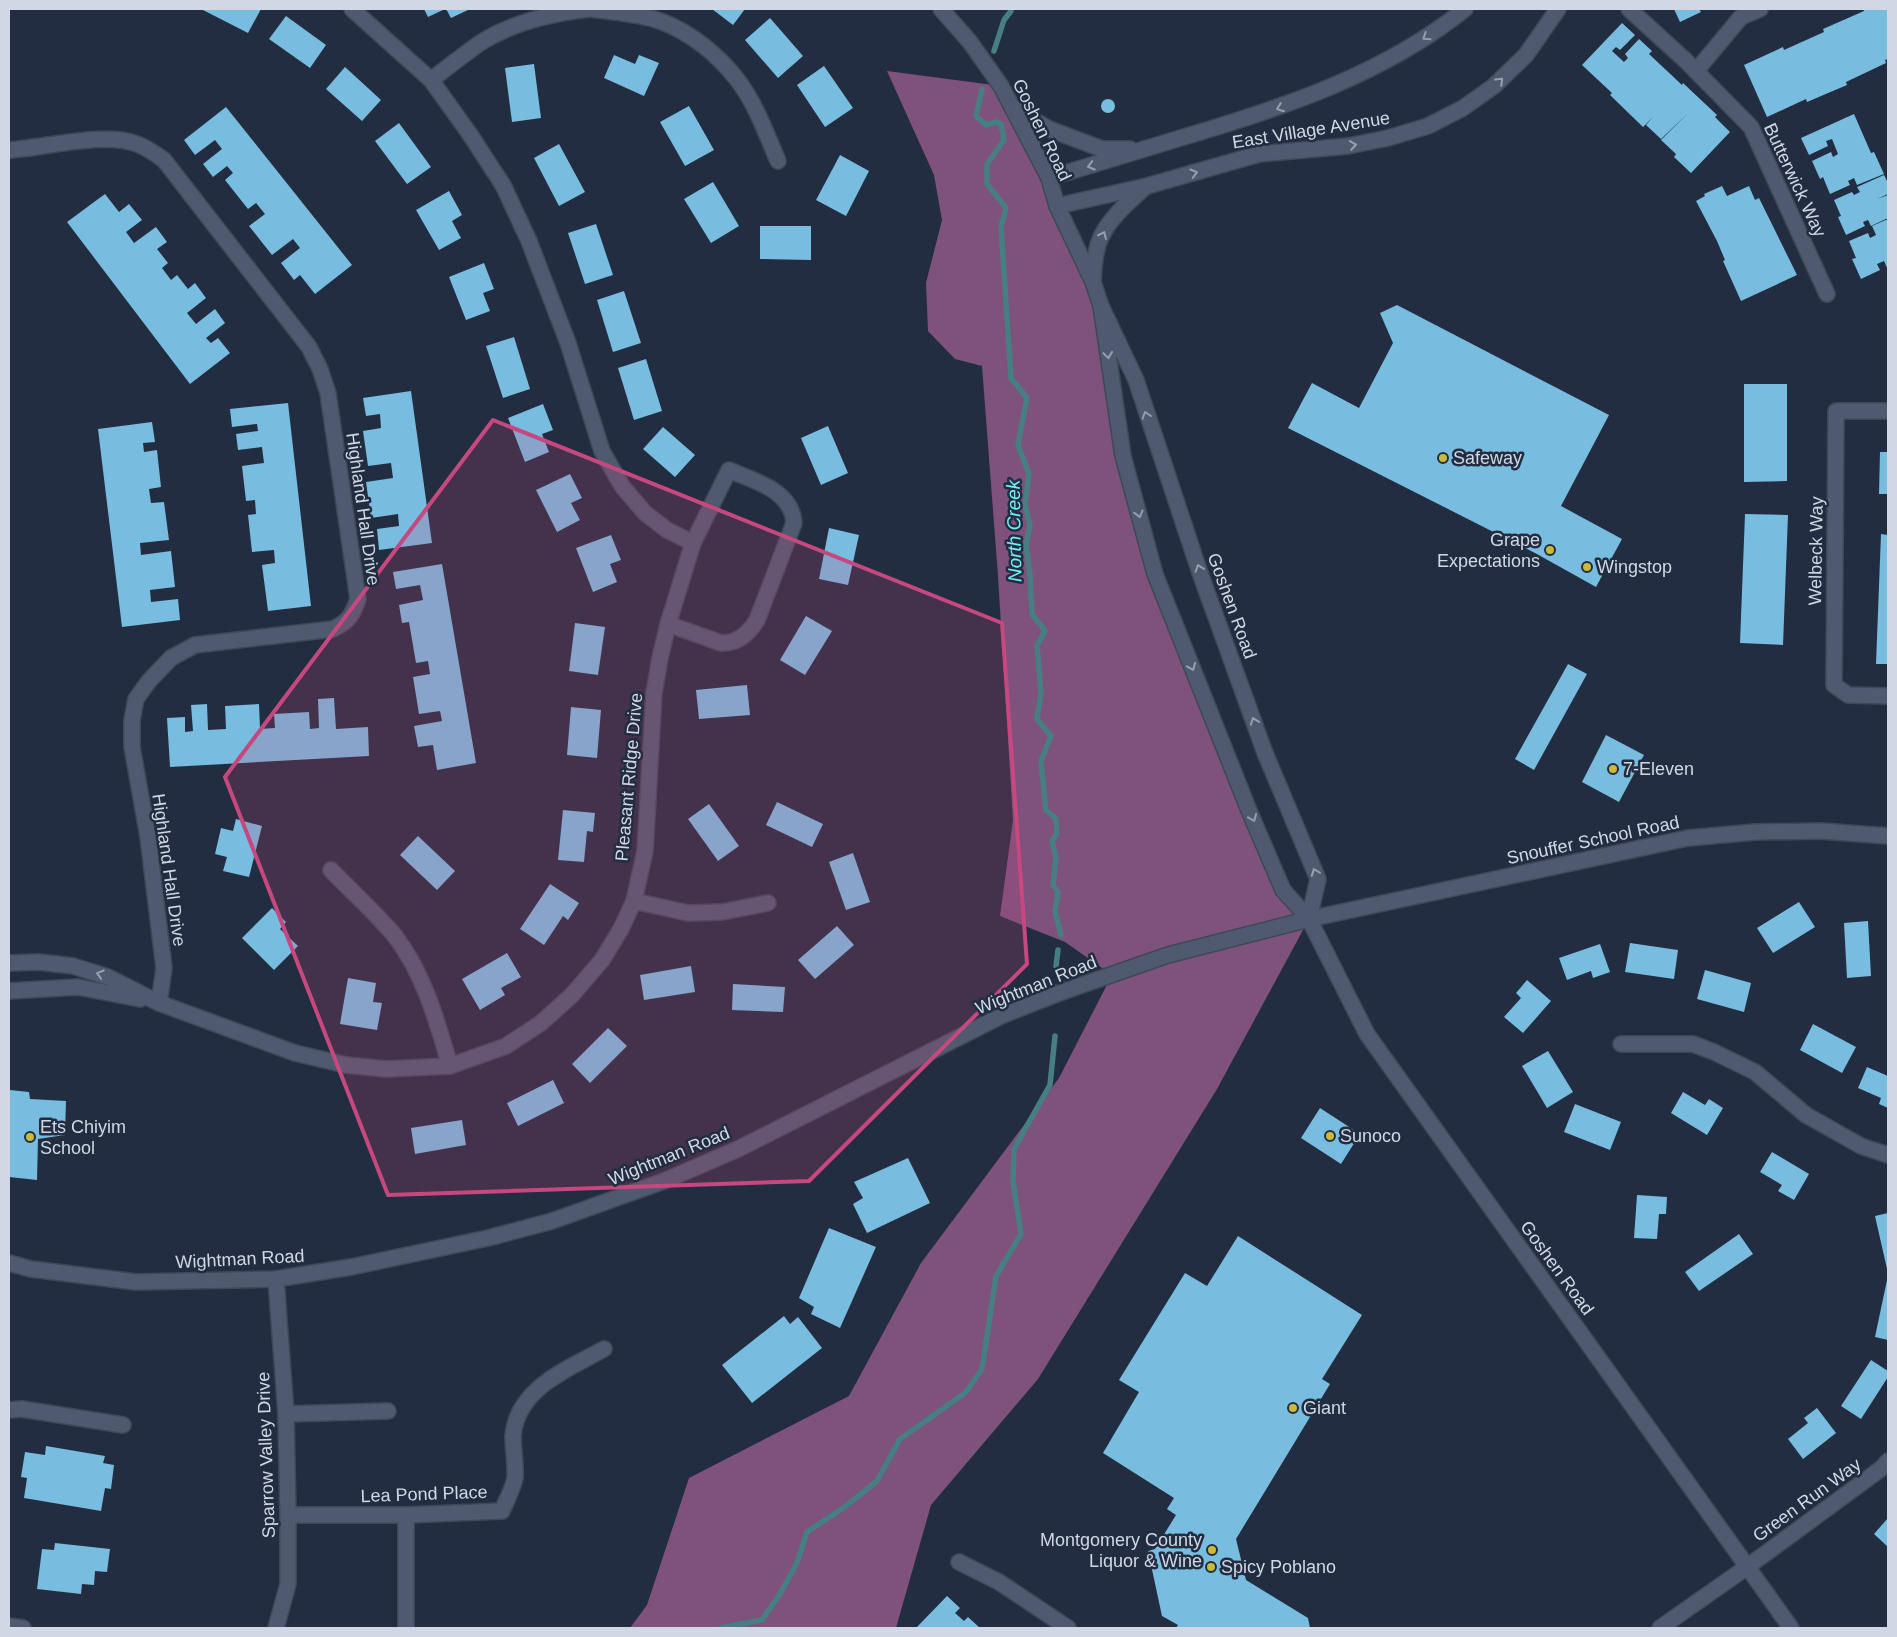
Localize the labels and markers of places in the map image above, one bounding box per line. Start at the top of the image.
place label: Safeway [1453,448,1522,468]
marker: Safeway [1437,452,1449,464]
place label: Grape Expectations [1437,530,1540,571]
marker: Grape Expectations [1544,544,1556,556]
place label: Wingstop [1597,557,1672,577]
marker: Wingstop [1581,561,1593,573]
place label: 7-Eleven [1623,759,1694,779]
marker: 7-Eleven [1607,763,1619,775]
place label: Ets Chiyim School [40,1117,126,1158]
place label: Sunoco [1340,1126,1401,1146]
marker: Sunoco [1324,1130,1336,1142]
marker: Ets Chiyim School [24,1131,36,1143]
place label: Giant [1303,1398,1346,1418]
marker: Giant [1287,1402,1299,1414]
place label: Montgomery County Liquor & Wine [1040,1530,1202,1571]
marker: Montgomery County Liquor & Wine [1206,1544,1218,1556]
place label: Spicy Poblano [1221,1557,1336,1577]
marker: Spicy Poblano [1205,1561,1217,1573]

